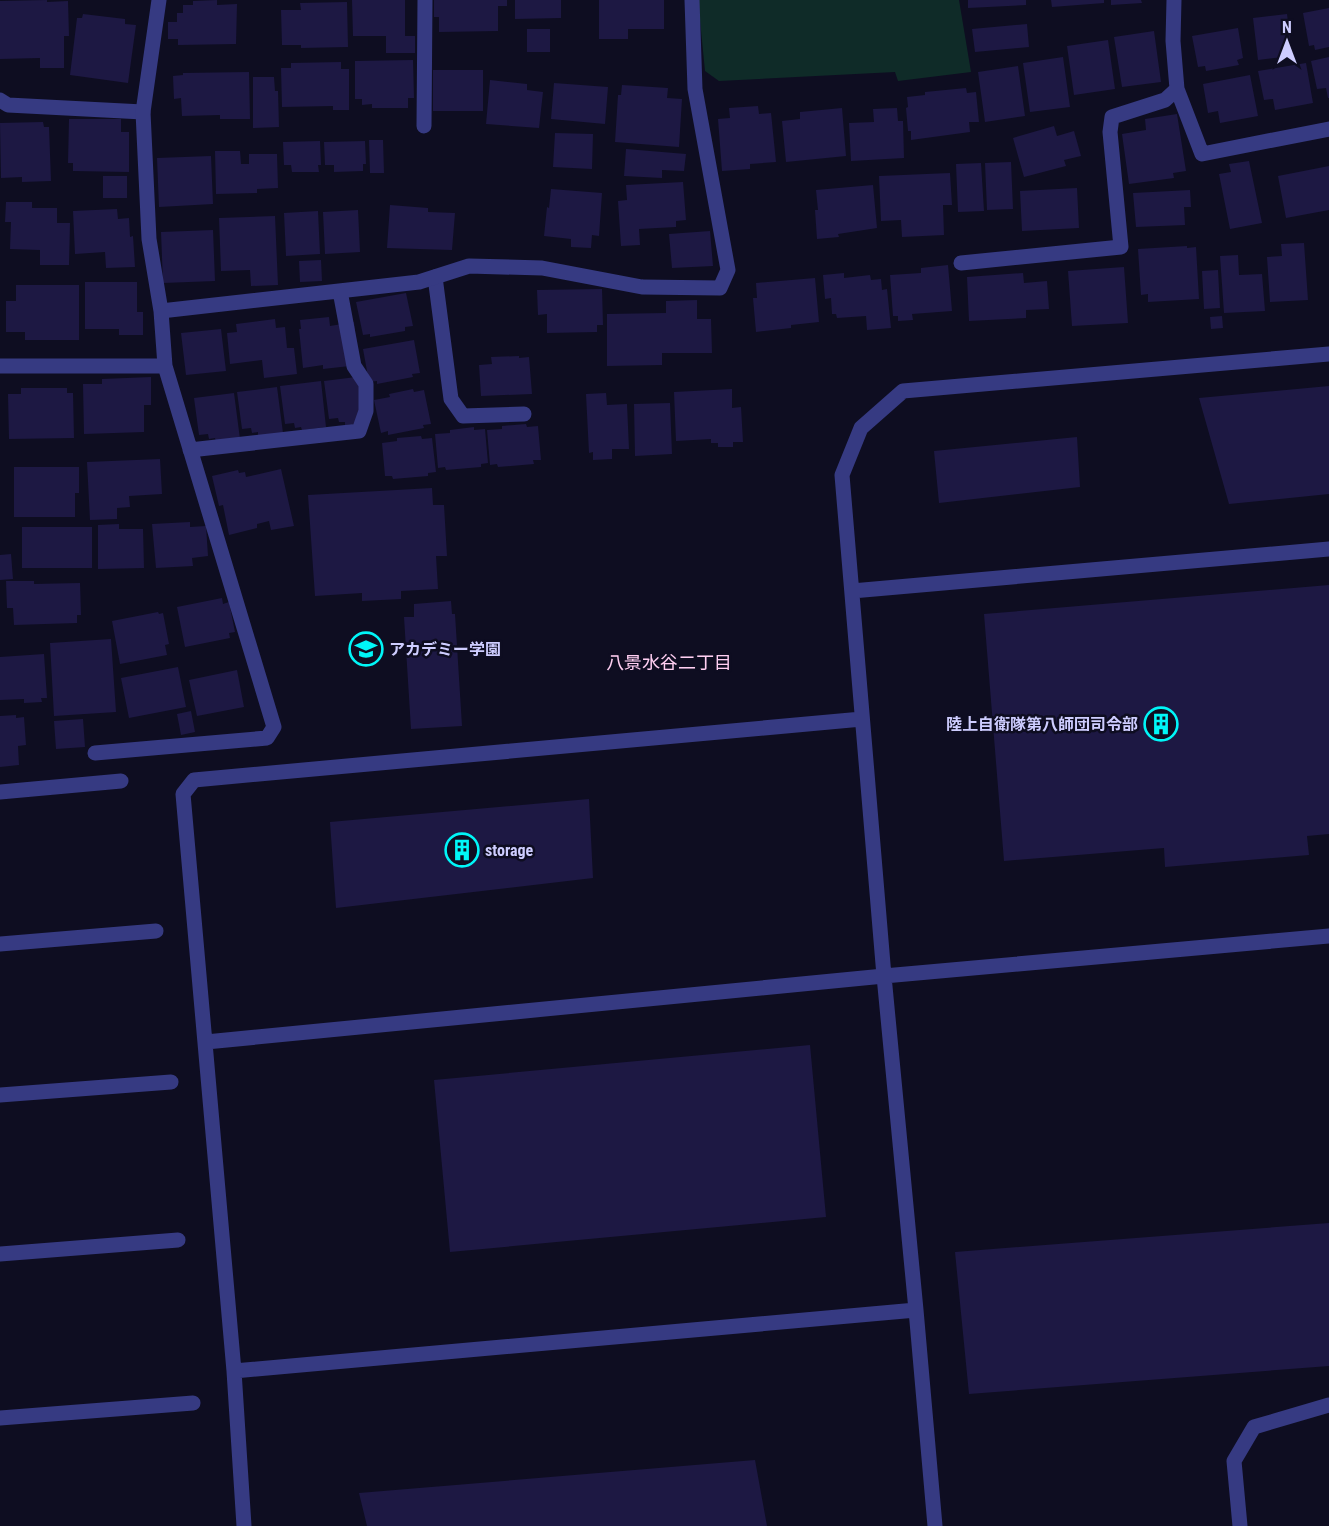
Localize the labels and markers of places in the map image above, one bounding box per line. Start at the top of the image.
school or university icon: アカデミー学園 [348,631,384,667]
place label: アカデミー学園 [389,640,501,659]
building icon: 陸上自衛隊第八師団司令部 [1143,706,1179,742]
place label: 陸上自衛隊第八師団司令部 [946,715,1138,734]
building icon: storage [444,832,480,868]
place label: storage [485,841,534,860]

